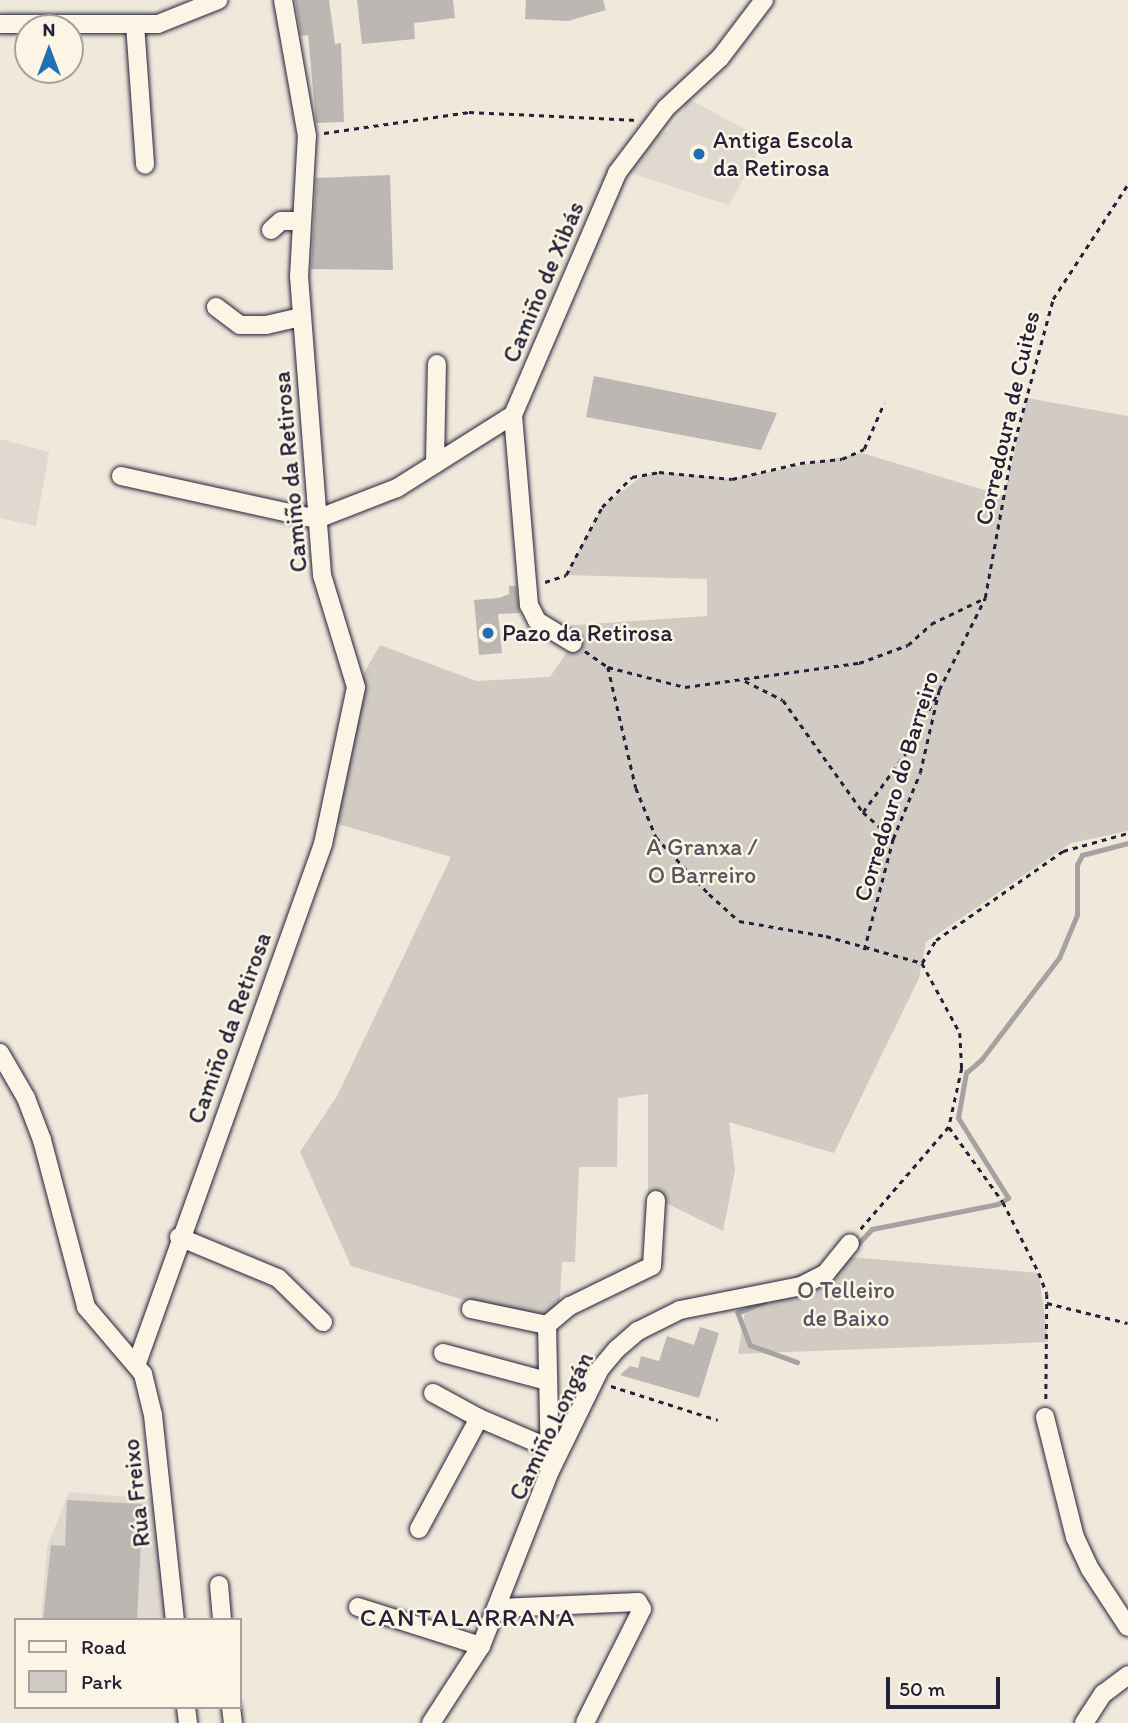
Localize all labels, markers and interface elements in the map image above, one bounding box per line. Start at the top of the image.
north arrow [14,14,84,84]
text: N [43,18,55,41]
place label: Antiga Escola da Retirosa [713,126,852,182]
marker: Antiga Escola da Retirosa [691,146,707,162]
street label: Camiño de Xibás [496,197,590,367]
street label: Corredoura de Cuites [968,308,1046,528]
street label: Camiño da Retirosa [267,370,313,574]
place label: Pazo da Retirosa [502,619,673,647]
marker: Pazo da Retirosa [480,625,496,641]
street label: Corredouro do Barreiro [847,667,945,905]
park label: A Granxa / O Barreiro [646,833,758,889]
street label: Camiño da Retirosa [181,928,277,1128]
park label: O Telleiro de Baixo [797,1276,895,1332]
street label: Camiño Longán [503,1347,599,1505]
street label: Rúa Freixo [116,1438,156,1548]
district label: CANTALARRANA [360,1602,576,1634]
legend [14,1618,242,1709]
text: Road [81,1634,126,1659]
scale bar [890,1664,1004,1708]
text: Park [81,1669,122,1694]
text: 50 m [899,1676,945,1701]

